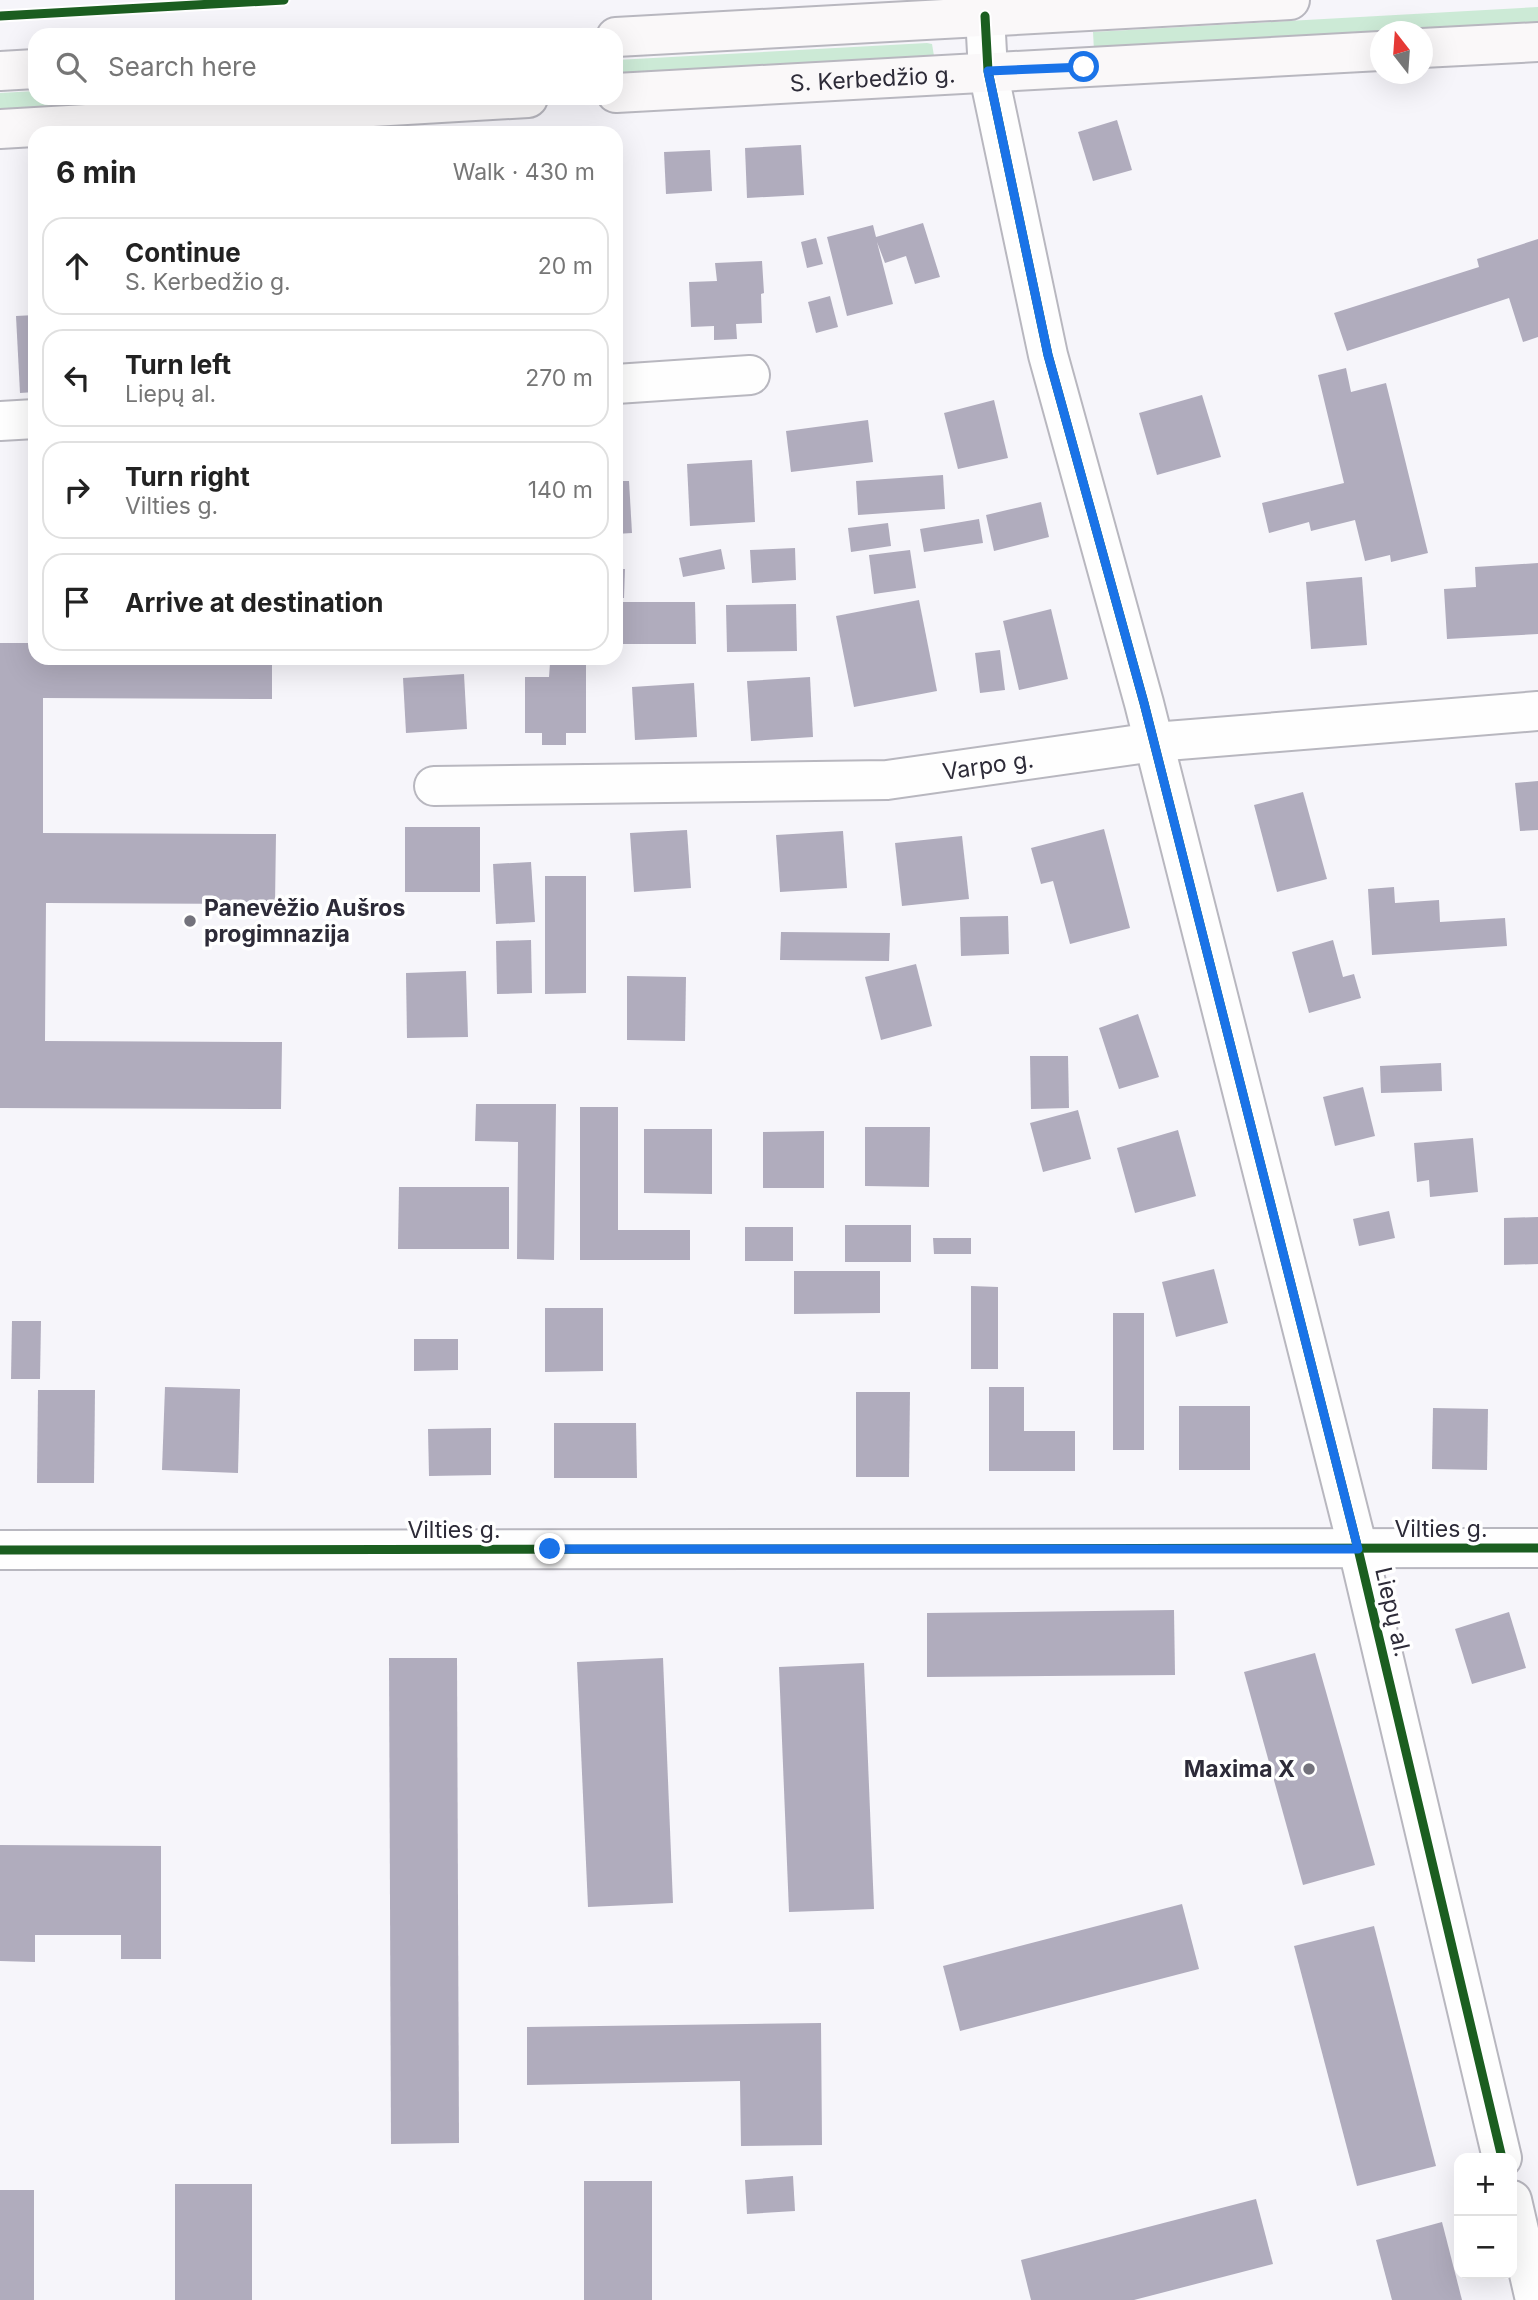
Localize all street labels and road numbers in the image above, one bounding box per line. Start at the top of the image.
street label: S. Kerbedžio g. [789,60,956,97]
street label: Varpo g. [941,745,1035,786]
street label: Vilties g. [1394,1515,1488,1543]
street label: Vilties g. [407,1516,501,1544]
street label: Liepų al. [1369,1564,1417,1660]

